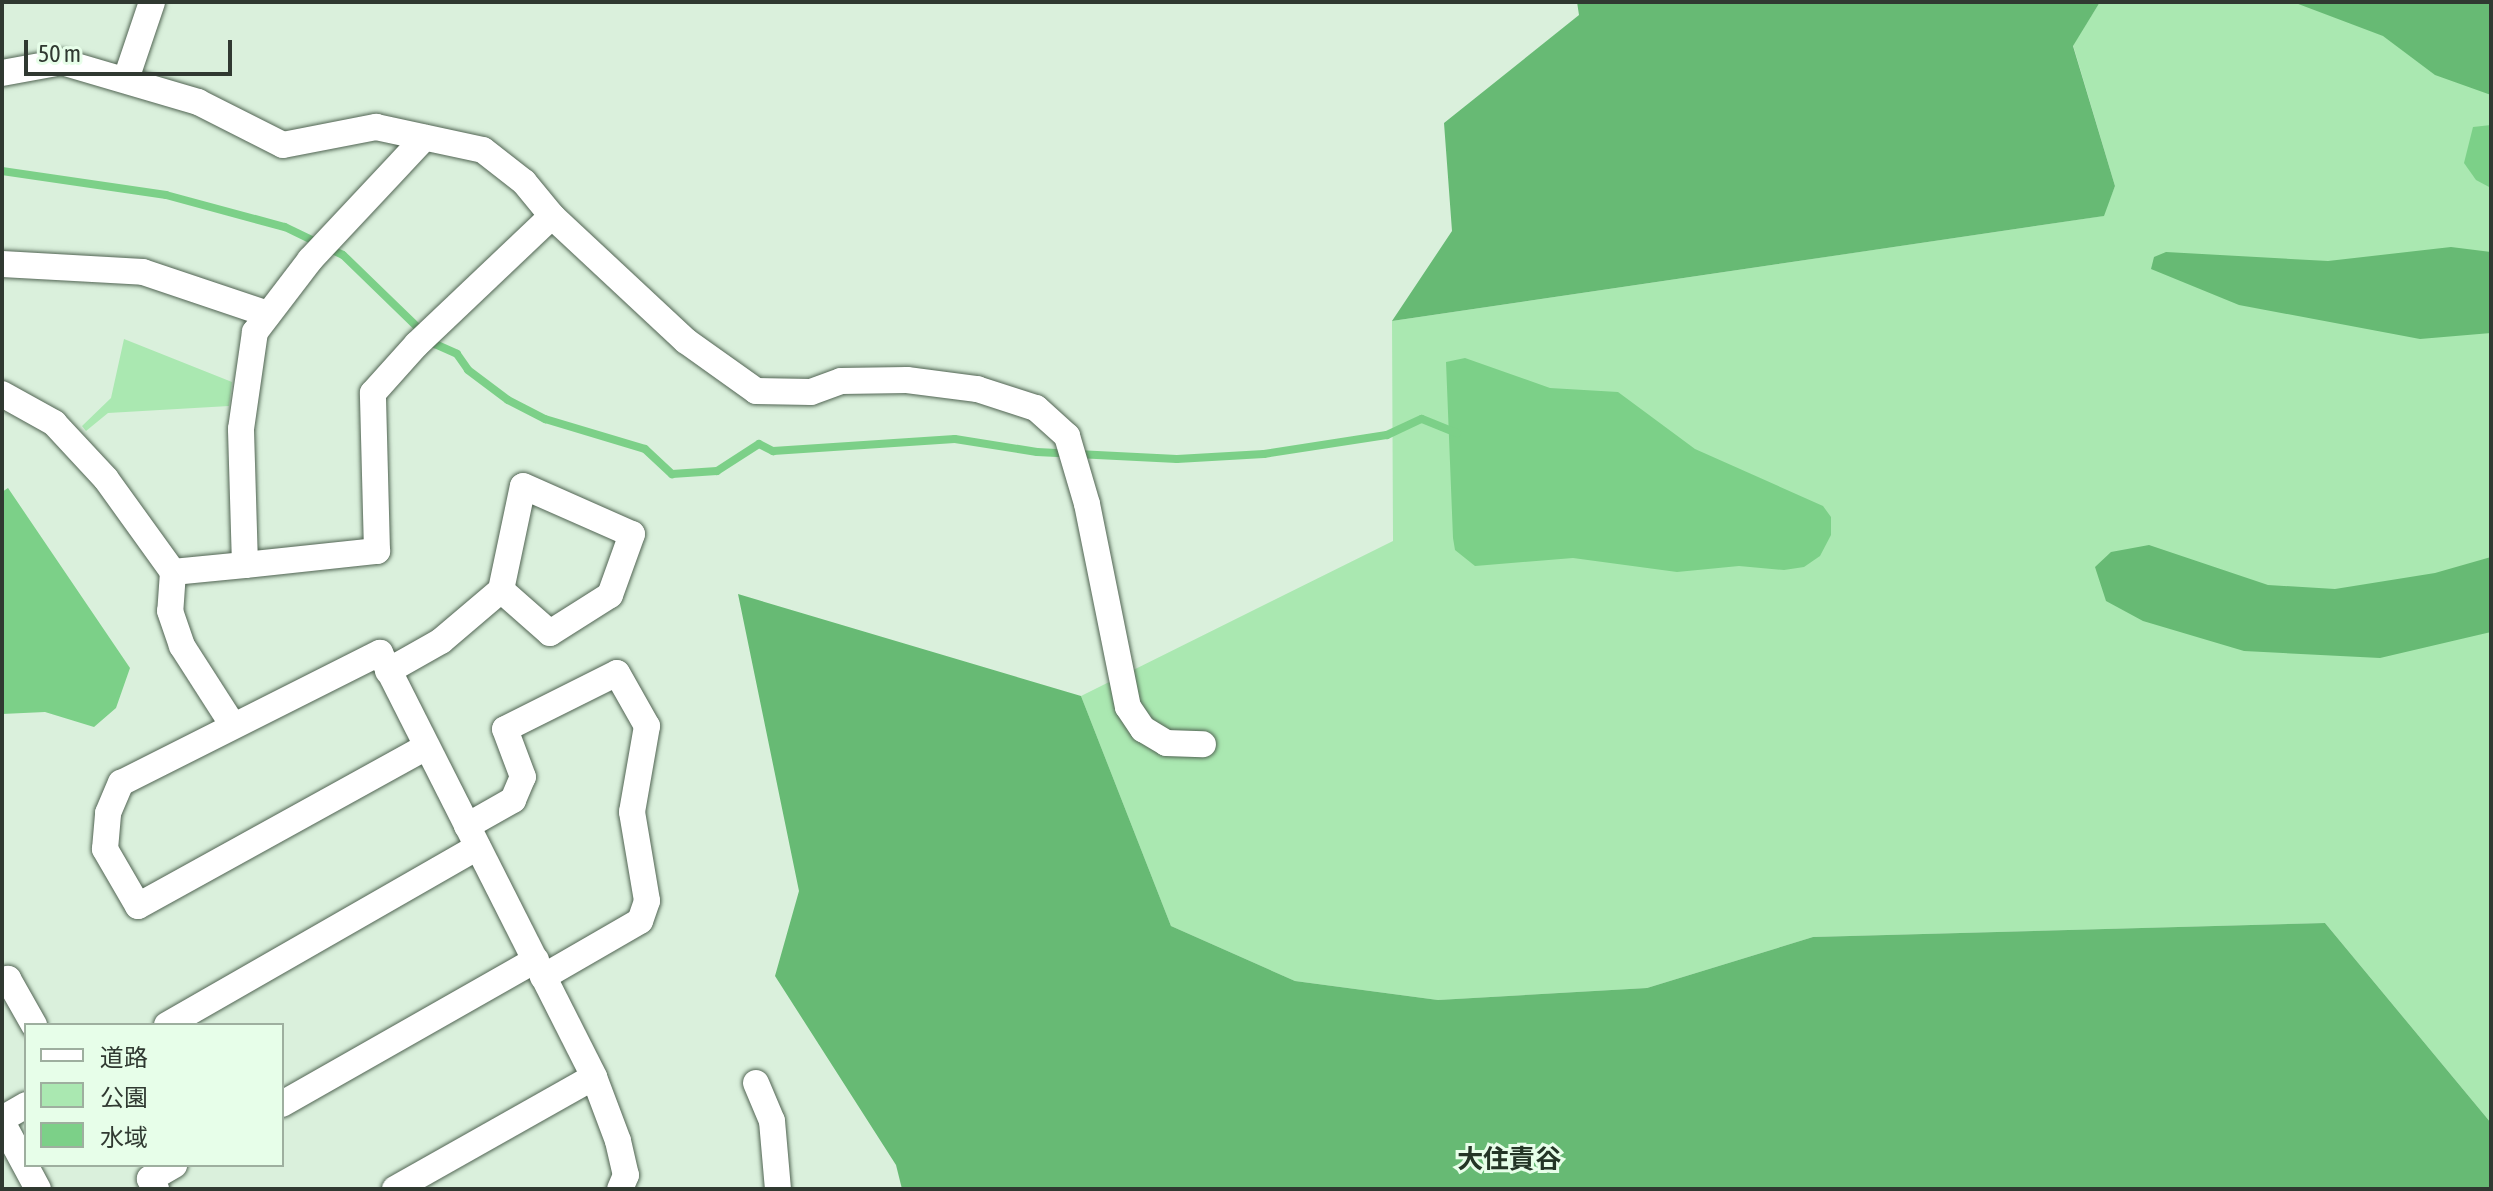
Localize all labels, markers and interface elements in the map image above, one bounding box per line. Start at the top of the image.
scale bar [28,24,236,74]
text: 50 m [38,40,81,67]
legend [24,1023,284,1167]
text: 道路 [100,1044,148,1071]
text: 公園 [100,1084,148,1111]
text: 水域 [100,1124,148,1151]
district label: 大住責谷 [1457,1144,1561,1176]

